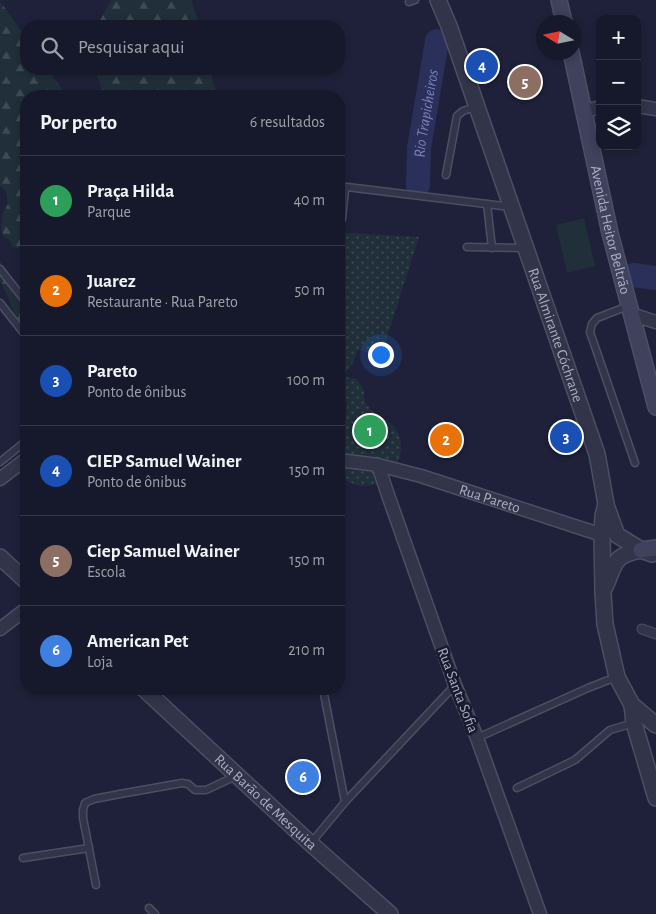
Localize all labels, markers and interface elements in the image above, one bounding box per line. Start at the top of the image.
north arrow [536,15,581,60]
map controls [596,15,641,150]
button: + [596,15,641,60]
search box [20,20,345,75]
icon: search [38,34,66,62]
text: Pesquisar aqui [78,38,184,57]
pin: 4 [466,47,498,85]
button: − [596,60,641,105]
pin: 5 [509,63,541,101]
water label: Rio Trapicheiros [412,68,441,158]
button: layers [596,105,641,150]
text: Por perto [40,112,117,133]
text: 6 resultados [250,114,325,130]
street label: Avenida Heitor Beltrão [588,164,633,296]
text: Praça Hilda [87,182,174,201]
text: 1 [53,192,59,208]
text: 40 m [293,192,325,208]
text: Parque [87,204,131,220]
street label: Rua Almirante Cóchrane [525,266,585,404]
text: Juarez [87,272,136,291]
text: 2 [52,282,60,298]
text: 50 m [294,282,325,298]
text: Restaurante · Rua Pareto [87,294,238,310]
your location [368,342,394,368]
text: Pareto [87,362,137,381]
text: 3 [53,372,59,388]
text: 100 m [287,372,325,388]
text: Ponto de ônibus [87,384,186,400]
pin: 1 [354,412,386,450]
pin: 3 [550,418,582,456]
pin: 2 [430,421,462,459]
text: CIEP Samuel Wainer [87,452,241,471]
text: 4 [52,462,60,478]
text: 150 m [289,462,325,478]
text: Ponto de ônibus [87,474,186,490]
street label: Rua Pareto [457,482,522,516]
text: Ciep Samuel Wainer [87,542,239,561]
text: 5 [53,552,59,568]
text: 150 m [289,552,325,568]
text: Escola [87,564,126,580]
text: American Pet [87,632,189,651]
text: 6 [52,642,60,658]
text: 210 m [288,642,325,658]
street label: Rua Santa Sofia [434,646,481,735]
text: Loja [87,654,113,670]
street label: Rua Barão de Mesquita [211,751,319,853]
pin: 6 [287,758,319,796]

